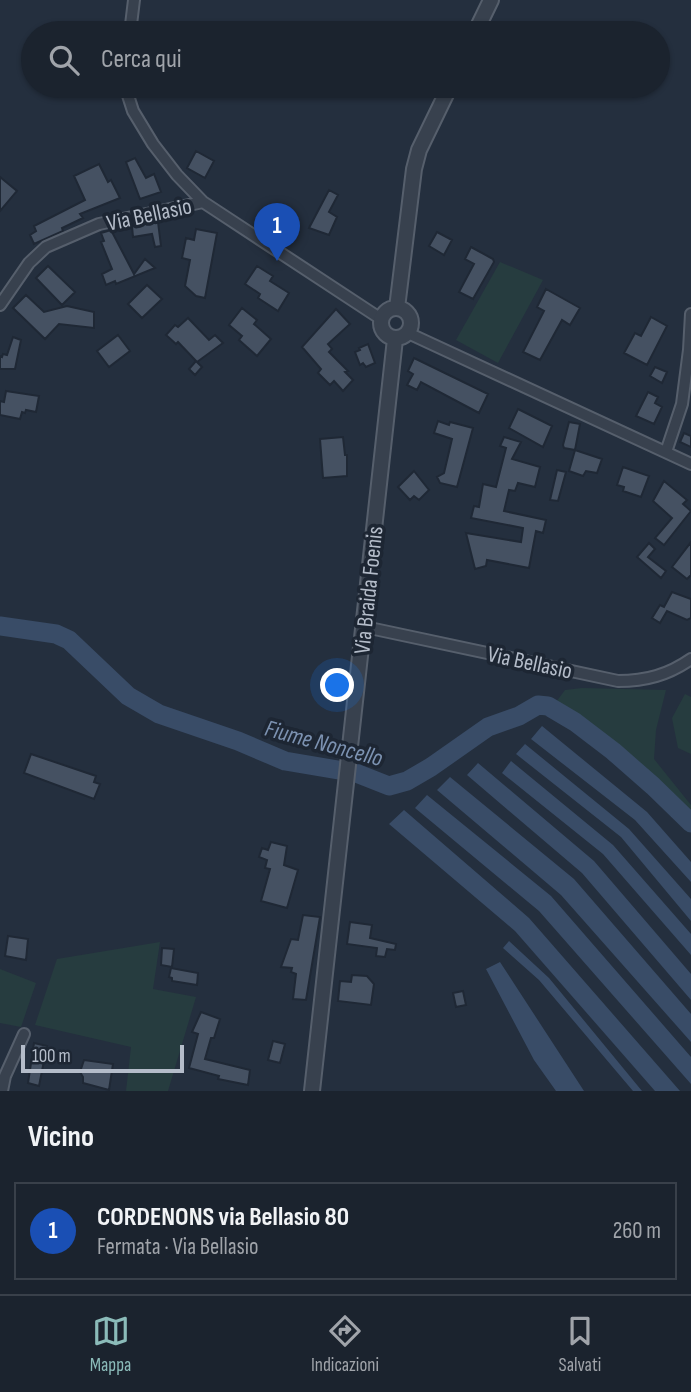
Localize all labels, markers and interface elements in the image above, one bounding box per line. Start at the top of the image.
search box [21,21,670,98]
icon: search [45,41,83,79]
text: Cerca qui [101,44,182,75]
street label: Via Bellasio [104,192,194,238]
pin: 1 [254,203,300,261]
street label: Via Braida Foenis [348,525,390,655]
street label: Via Bellasio [485,640,575,686]
your location [320,668,354,702]
water label: Fiume Noncello [262,714,386,773]
scale bar [21,1042,184,1074]
text: 100 m [32,1045,71,1068]
text: Vicino [28,1119,94,1155]
text: CORDENONS via Bellasio 80 [97,1202,349,1233]
text: 1 [48,1217,58,1245]
text: 260 m [613,1217,661,1245]
text: Fermata · Via Bellasio [97,1233,259,1261]
tab: Mappa [90,1312,131,1377]
tab: Indicazioni [311,1312,379,1377]
tab: Salvati [559,1312,601,1377]

